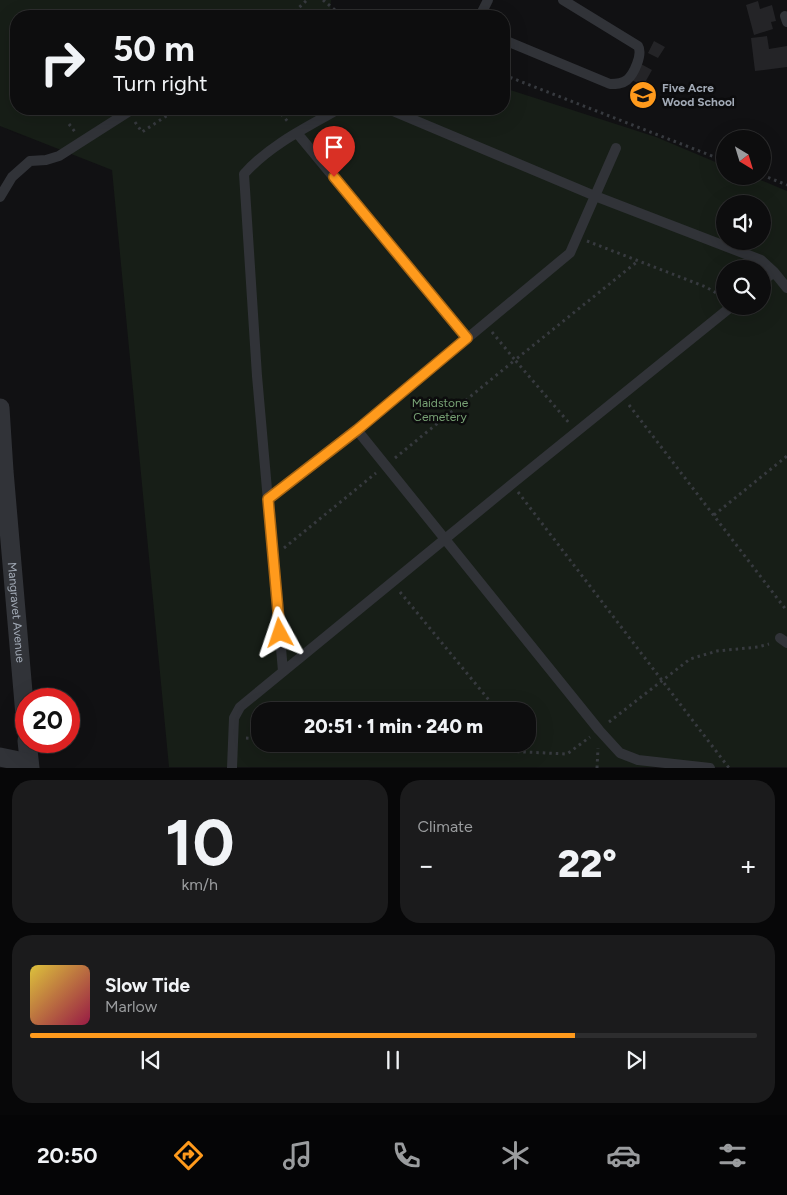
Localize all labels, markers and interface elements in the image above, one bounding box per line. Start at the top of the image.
text: 50 m [113,28,195,70]
icon: right [30,30,95,95]
text: Turn right [113,70,208,97]
school or university icon: Five Acre Wood School [628,80,658,110]
place label: Five Acre Wood School [662,81,735,109]
pin [313,126,355,177]
north arrow [716,130,771,185]
map controls [716,130,771,315]
icon: arrive [320,133,348,161]
button: sound [716,195,771,250]
button: search [716,260,771,315]
park label: Maidstone Cemetery [412,396,469,424]
street label: Mangravet Avenue [5,561,27,664]
position arrow [253,606,305,658]
speed limit sign: 20 [15,688,80,753]
text: 20:51 · 1 min · 240 m [304,715,483,738]
text: 10 [165,803,235,881]
text: Climate [418,817,473,836]
text: 22° [558,841,617,887]
text: − [418,848,435,882]
text: + [740,848,757,882]
text: km/h [181,875,218,894]
text: Slow Tide [105,974,190,997]
text: Marlow [105,997,157,1016]
icon: previous [137,1046,165,1074]
icon: pause [379,1046,407,1074]
icon: next [622,1046,650,1074]
icon: directions [171,1138,206,1173]
icon: music [280,1138,315,1173]
icon: phone [389,1138,424,1173]
icon: climate [498,1138,533,1173]
icon: car [606,1138,641,1173]
icon: filters [715,1138,750,1173]
text: 20:50 [37,1142,98,1169]

